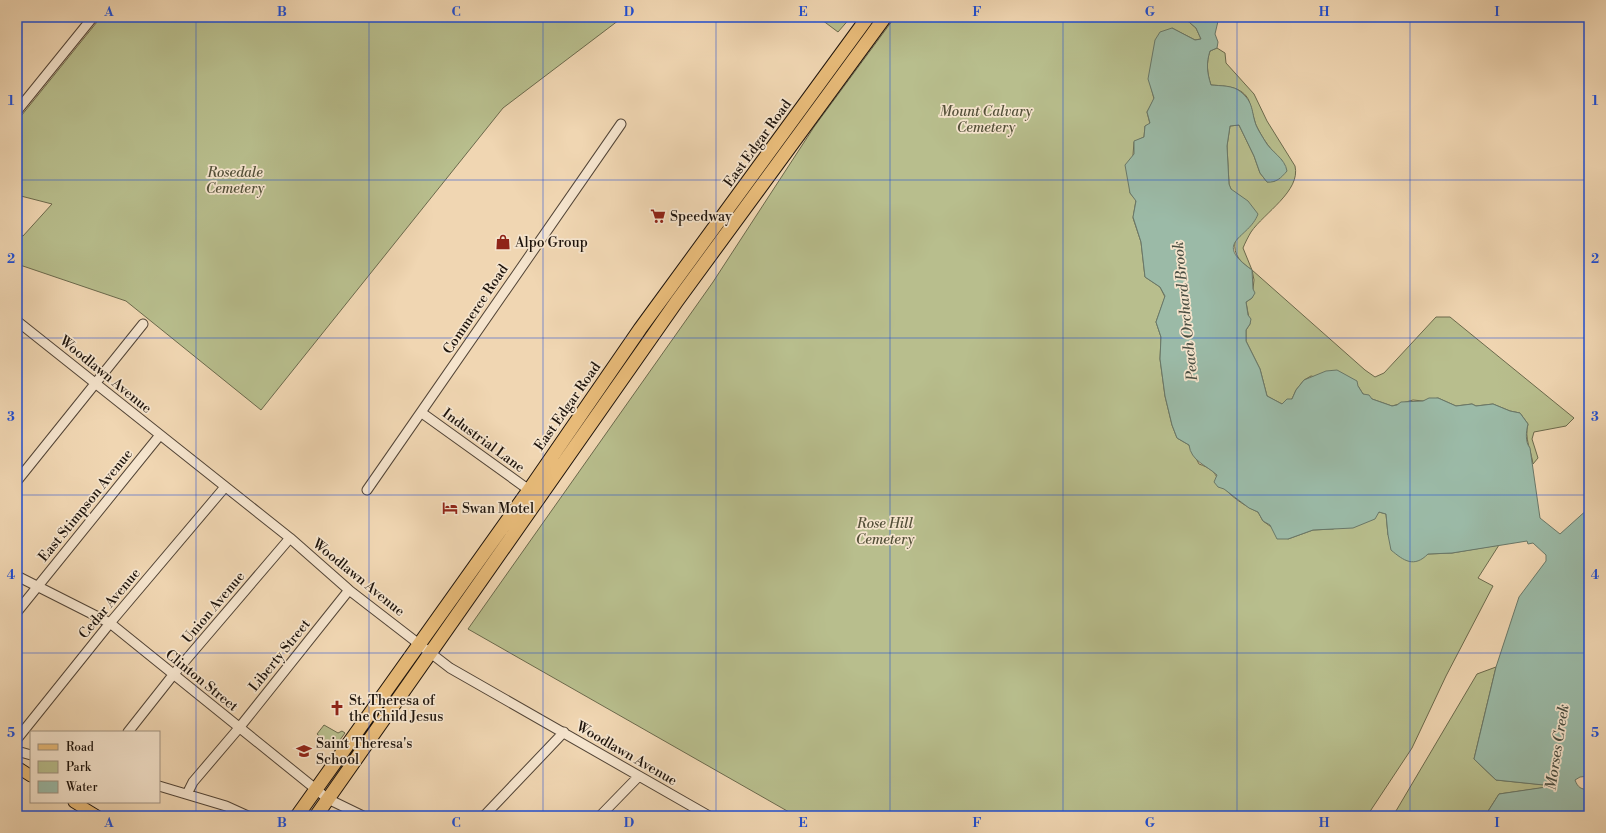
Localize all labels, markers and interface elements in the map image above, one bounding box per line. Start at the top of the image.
text: A [103,4,114,20]
text: B [277,4,287,20]
text: C [451,4,461,20]
text: D [624,4,634,20]
text: E [798,4,808,20]
text: F [972,4,982,20]
text: G [1145,4,1156,20]
text: H [1319,4,1330,20]
text: I [1494,4,1500,20]
text: 1 [8,93,15,109]
text: 1 [1592,93,1599,109]
street label: East Edgar Road [720,96,796,191]
park label: Mount Calvary Cemetery [940,103,1033,137]
park label: Rosedale Cemetery [206,164,265,198]
supermarket icon: Speedway [649,207,667,225]
place label: Speedway [670,208,732,226]
shop icon: Alpo Group [494,233,512,251]
place label: Alpo Group [514,234,588,252]
water label: Peach Orchard Brook [1169,240,1202,383]
text: 2 [7,251,15,267]
text: 2 [1591,251,1599,267]
street label: Commerce Road [439,261,513,358]
street label: Woodlawn Avenue [55,331,155,418]
street label: East Edgar Road [531,359,605,454]
street label: Industrial Lane [439,405,528,477]
text: 3 [7,409,15,425]
text: 3 [1591,409,1599,425]
street label: East Stimpson Avenue [35,446,137,566]
hotel icon: Swan Motel [441,499,459,517]
place label: Swan Motel [462,500,534,518]
park label: Rose Hill Cemetery [856,515,915,549]
street label: Woodlawn Avenue [308,534,408,621]
street label: Cedar Avenue [75,565,145,643]
text: 4 [7,567,16,583]
text: 4 [1591,567,1600,583]
street label: Union Avenue [179,568,249,647]
street label: Liberty Street [245,616,315,696]
street label: Clinton Street [161,646,242,716]
place label: St. Theresa of the Child Jesus [349,692,443,726]
church icon: St. Theresa of the Child Jesus [328,699,346,717]
water label: Morses Creek [1541,703,1574,791]
street label: Woodlawn Avenue [572,717,680,790]
text: 5 [7,725,15,741]
text: 5 [1591,725,1599,741]
legend [30,731,160,803]
place label: Saint Theresa's School [316,735,412,769]
text: Road [66,740,94,755]
school or university icon: Saint Theresa's School [295,742,313,760]
text: Park [66,760,92,775]
text: Water [65,780,98,795]
text: A [103,815,114,831]
text: B [277,815,287,831]
text: C [451,815,461,831]
text: D [624,815,634,831]
text: E [798,815,808,831]
text: F [972,815,982,831]
text: G [1145,815,1156,831]
text: H [1319,815,1330,831]
text: I [1494,815,1500,831]

